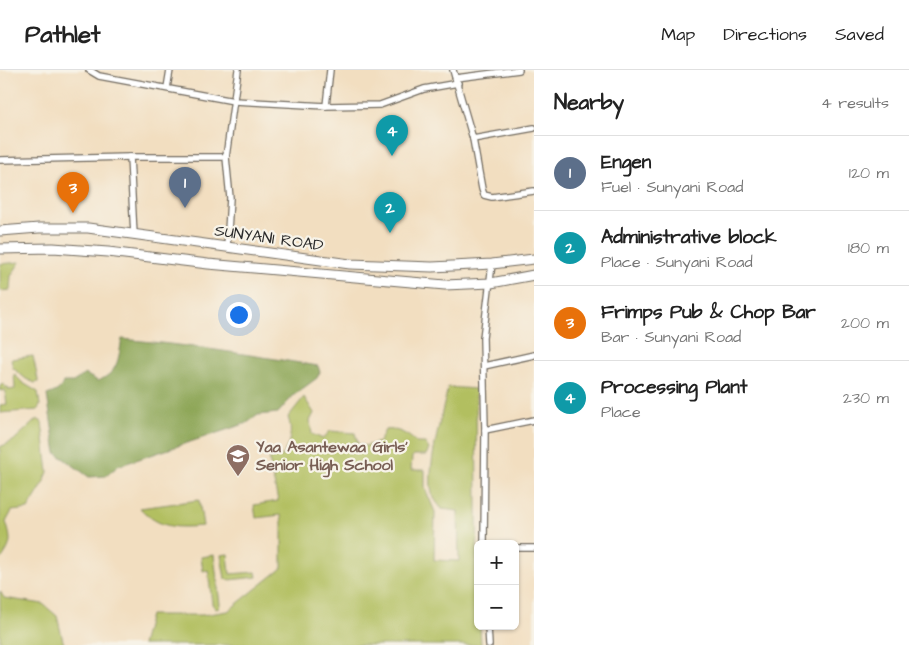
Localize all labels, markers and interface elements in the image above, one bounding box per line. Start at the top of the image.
text: Pathlet [25,18,101,52]
text: Map [661,22,695,47]
text: Directions [723,22,807,47]
text: Saved [835,22,884,47]
text: Nearby [554,88,624,117]
text: 4 results [821,92,889,114]
pin: 4 [376,115,408,156]
text: Engen [601,149,651,176]
text: 1 [569,162,571,184]
text: 120 m [849,162,889,184]
pin: 1 [169,167,201,208]
pin: 3 [57,172,89,213]
text: Fuel · Sunyani Road [601,176,743,198]
pin: 2 [374,192,406,233]
street label: SUNYANI ROAD [213,219,325,257]
text: Administrative block [601,224,777,251]
text: 2 [565,237,575,259]
text: 180 m [848,237,889,259]
text: Place · Sunyani Road [601,251,753,273]
text: Frimps Pub & Chop Bar [601,299,816,326]
your location [226,302,252,328]
text: 3 [566,312,574,334]
text: 200 m [841,312,889,334]
text: Bar · Sunyani Road [601,326,741,348]
text: Processing Plant [601,374,747,401]
text: 4 [565,387,575,409]
text: 230 m [843,387,889,409]
text: Place [601,401,641,423]
place label: Yaa Asantewaa Girls' Senior High School [255,436,408,478]
school or university icon: Yaa Asantewaa Girls' Senior High School [225,443,251,477]
map controls [474,540,519,630]
button: + [474,540,519,585]
button: − [474,585,519,630]

